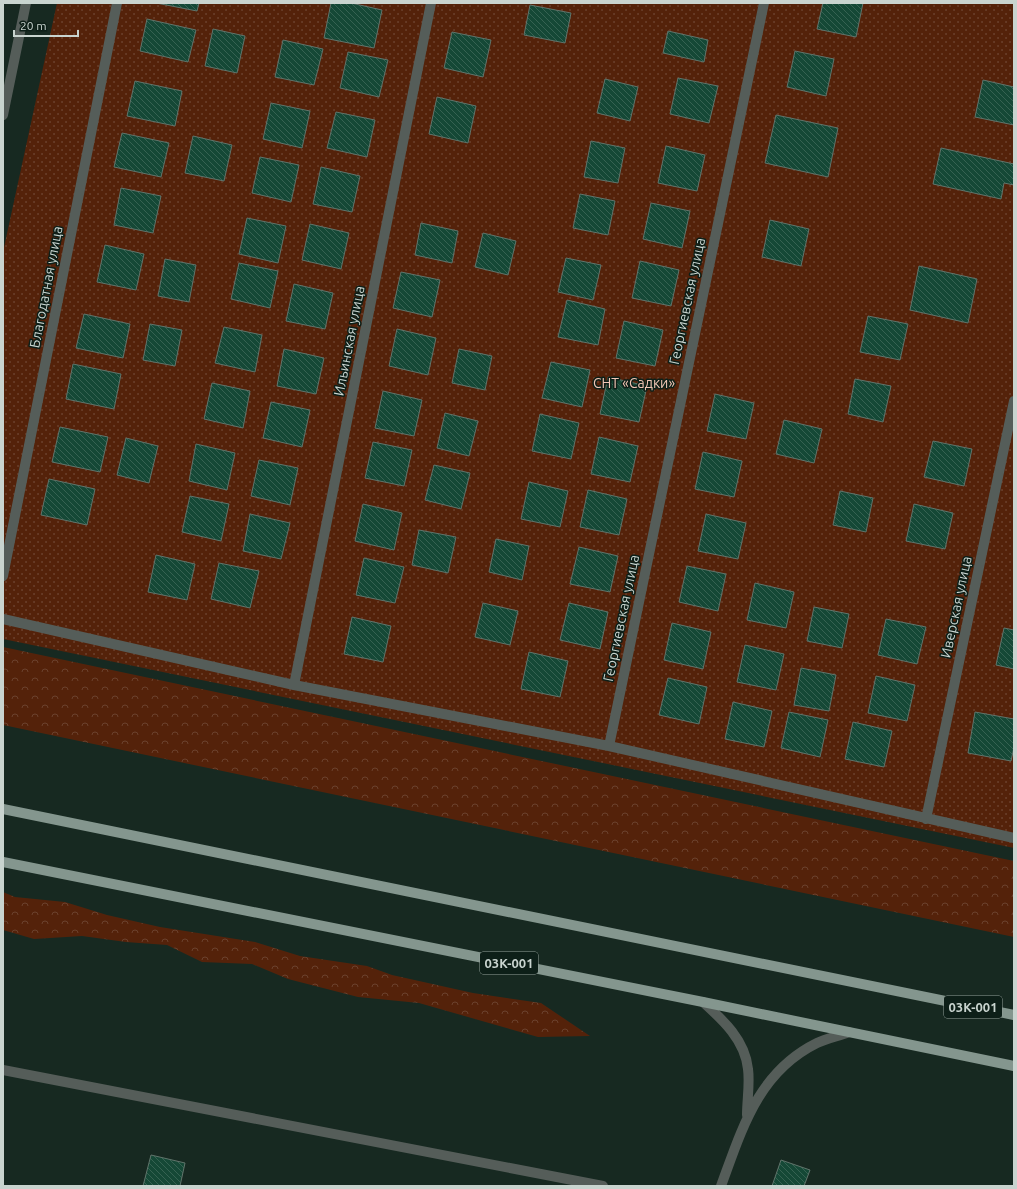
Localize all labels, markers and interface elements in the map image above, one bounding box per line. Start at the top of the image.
scale bar [14,12,78,38]
text: 20 m [20,19,47,32]
street label: Благодатная улица [26,225,66,349]
street label: Георгиевская улица [666,236,708,366]
street label: Ильинская улица [330,285,368,397]
park label: СНТ «Садки» [593,375,675,391]
street label: Георгиевская улица [600,553,642,683]
street label: Иверская улица [937,555,975,659]
road number: 03К-001 [480,952,538,974]
road number: 03К-001 [944,996,1002,1018]

